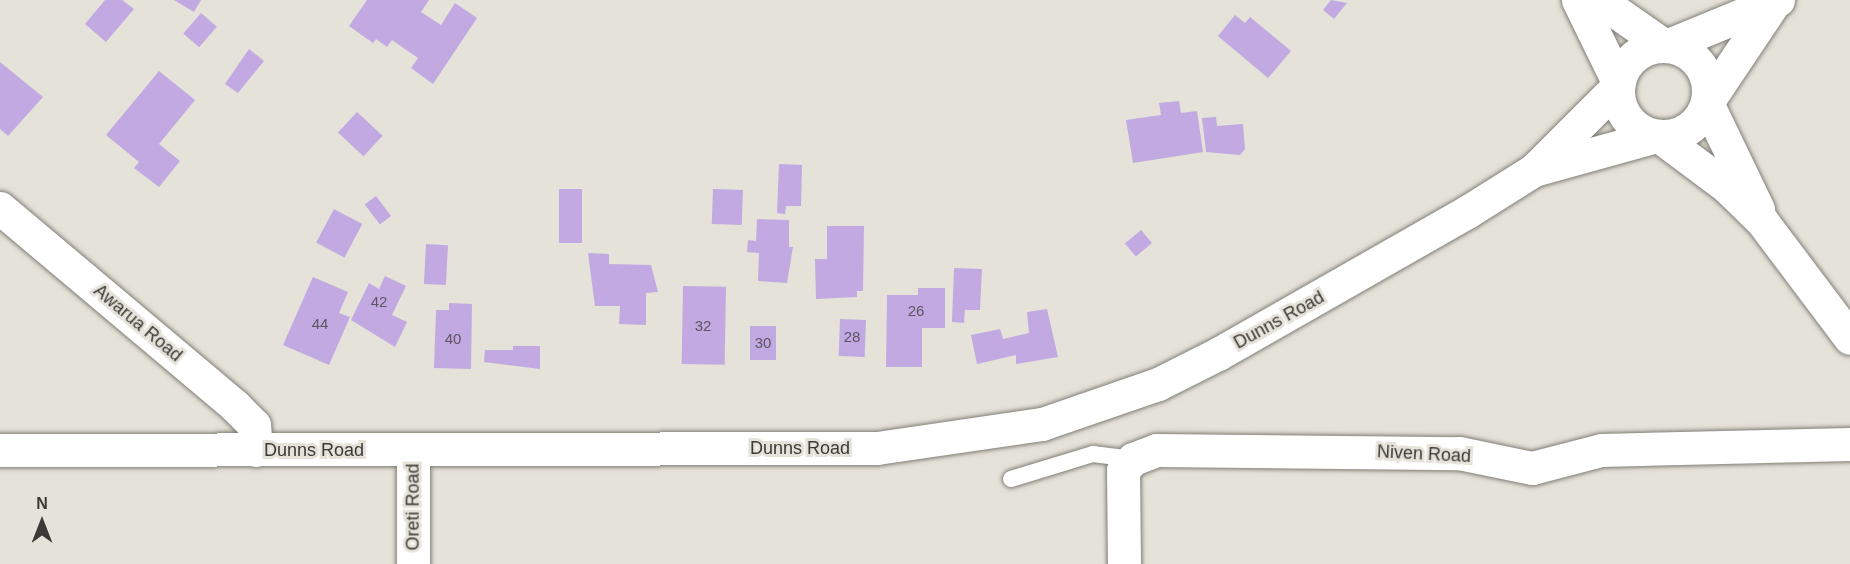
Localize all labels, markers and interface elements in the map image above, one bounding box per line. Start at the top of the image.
street label: Awarua Road [89,280,187,366]
street label: Dunns Road [1230,286,1328,354]
house number: 42 [371,293,387,311]
house number: 26 [908,302,924,320]
house number: 44 [312,315,328,333]
house number: 32 [695,317,711,335]
house number: 28 [844,328,860,346]
house number: 40 [445,330,461,348]
house number: 30 [755,334,771,352]
street label: Dunns Road [750,437,850,459]
street label: Dunns Road [264,439,364,461]
street label: Niven Road [1376,441,1472,467]
street label: Oreti Road [402,463,424,551]
north arrow [12,492,72,552]
text: N [36,495,48,512]

